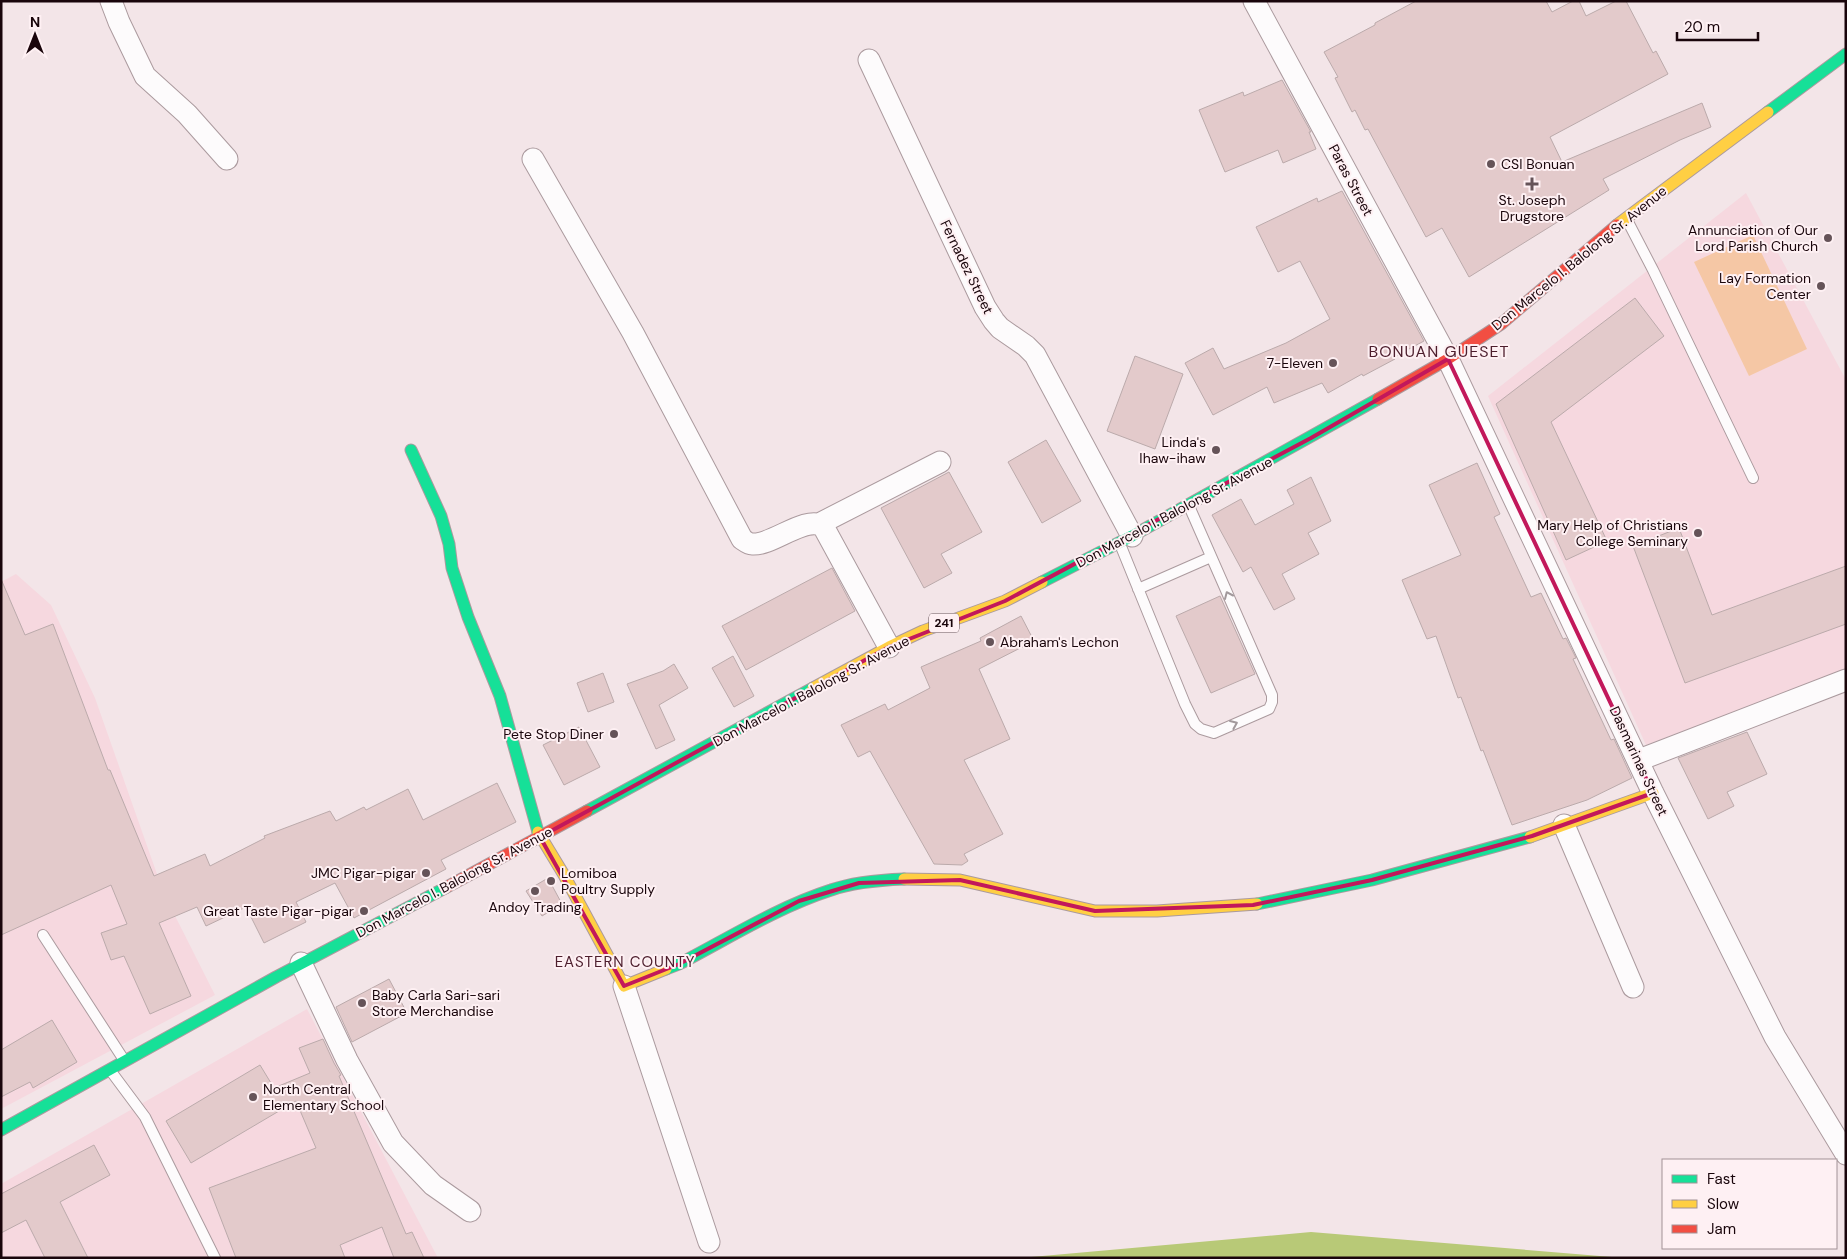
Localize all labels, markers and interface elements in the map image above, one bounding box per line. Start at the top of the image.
north arrow [10,10,60,60]
scale bar [1677,10,1758,42]
text: N [30,13,40,31]
text: 20 m [1684,17,1720,37]
street label: Paras Street [1325,141,1377,219]
place label: CSI Bonuan [1501,155,1575,173]
marker: CSI Bonuan [1485,158,1497,170]
marker: St. Joseph Drugstore [1526,178,1538,190]
street label: Don Marcelo I. Balolong Sr. Avenue [1488,182,1670,334]
place label: St. Joseph Drugstore [1498,191,1566,225]
street label: Fernadez Street [936,217,998,317]
place label: Annunciation of Our Lord Parish Church [1688,221,1818,255]
marker: Annunciation of Our Lord Parish Church [1822,232,1834,244]
place label: Lay Formation Center [1719,269,1811,303]
marker: Lay Formation Center [1815,280,1827,292]
district label: BONUAN GUESET [1369,341,1509,362]
place label: 7-Eleven [1267,354,1323,372]
marker: 7-Eleven [1327,357,1339,369]
place label: Linda's Ihaw-ihaw [1139,433,1206,467]
marker: Linda's Ihaw-ihaw [1210,444,1222,456]
street label: Don Marcelo I. Balolong Sr. Avenue [1073,452,1275,572]
place label: Mary Help of Christians College Seminary [1537,516,1688,550]
marker: Mary Help of Christians College Seminary [1692,527,1704,539]
one-way arrow [1223,591,1234,600]
road number: 241 [929,614,959,632]
street label: Don Marcelo I. Balolong Sr. Avenue [710,631,912,751]
place label: Abraham's Lechon [1000,633,1119,651]
marker: Abraham's Lechon [984,636,996,648]
street label: Dasmarinas Street [1606,703,1672,819]
one-way arrow [1229,720,1238,730]
place label: Pete Stop Diner [503,725,604,743]
marker: Pete Stop Diner [608,728,620,740]
street label: Don Marcelo I. Balolong Sr. Avenue [353,822,555,942]
place label: JMC Pigar-pigar [311,864,416,882]
place label: Lomiboa Poultry Supply [561,864,655,898]
marker: JMC Pigar-pigar [420,867,432,879]
marker: Lomiboa Poultry Supply [545,875,557,887]
marker: Andoy Trading [529,885,541,897]
place label: Andoy Trading [488,898,582,916]
place label: Great Taste Pigar-pigar [203,902,354,920]
marker: Great Taste Pigar-pigar [358,905,370,917]
district label: EASTERN COUNTY [555,952,695,972]
place label: Baby Carla Sari-sari Store Merchandise [372,986,500,1020]
marker: Baby Carla Sari-sari Store Merchandise [356,997,368,1009]
place label: North Central Elementary School [263,1080,384,1114]
marker: North Central Elementary School [247,1091,259,1103]
legend [1662,1159,1837,1249]
text: Fast [1707,1169,1736,1189]
text: Slow [1707,1194,1740,1214]
text: Jam [1707,1219,1736,1239]

